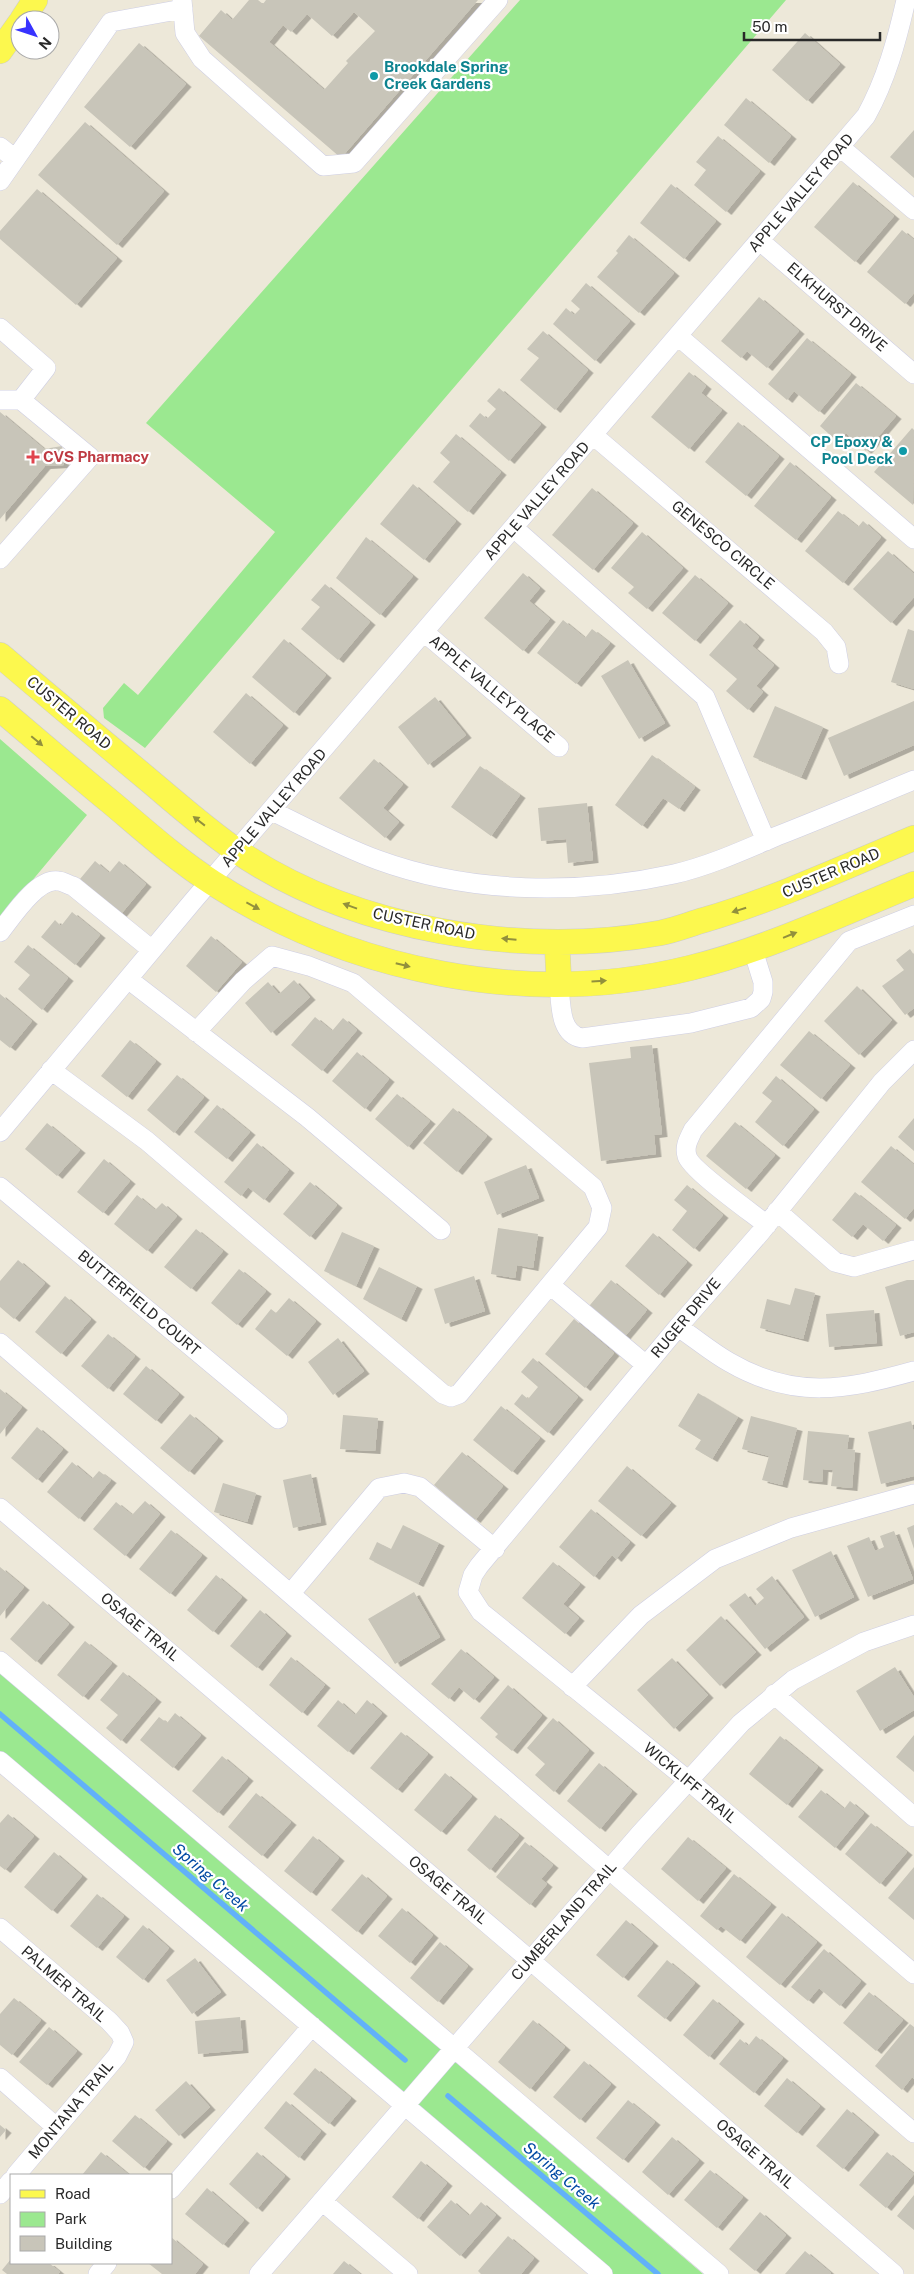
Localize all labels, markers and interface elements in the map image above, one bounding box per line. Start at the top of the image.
north arrow [10,10,60,60]
scale bar [744,10,880,42]
text: 50 m [752,18,787,35]
text: N [35,34,55,53]
place label: Brookdale Spring Creek Gardens [384,58,509,92]
marker: Brookdale Spring Creek Gardens [368,70,380,82]
street label: APPLE VALLEY ROAD [745,130,857,255]
street label: ELKHURST DRIVE [784,259,891,355]
place label: CP Epoxy & Pool Deck [810,433,893,467]
street label: APPLE VALLEY ROAD [481,438,593,563]
marker: CP Epoxy & Pool Deck [897,445,909,457]
place label: CVS Pharmacy [43,448,150,465]
marker: CVS Pharmacy [27,451,39,463]
street label: GENESCO CIRCLE [669,497,778,593]
street label: APPLE VALLEY PLACE [426,631,558,746]
street label: CUSTER ROAD [24,673,115,753]
one-way arrow [31,735,44,746]
street label: APPLE VALLEY ROAD [218,745,330,870]
one-way arrow [192,816,206,826]
street label: CUSTER ROAD [779,844,882,901]
one-way arrow [245,902,260,910]
one-way arrow [342,902,357,910]
street label: CUSTER ROAD [371,904,477,943]
one-way arrow [732,906,747,914]
one-way arrow [783,930,797,938]
one-way arrow [500,935,516,943]
one-way arrow [396,961,411,969]
one-way arrow [591,977,607,985]
street label: BUTTERFIELD COURT [75,1247,204,1359]
street label: RUGER DRIVE [647,1274,724,1361]
street label: OSAGE TRAIL [98,1589,183,1664]
street label: WICKLIFF TRAIL [640,1739,740,1826]
water label: Spring Creek [169,1839,253,1916]
street label: OSAGE TRAIL [406,1852,491,1927]
street label: CUMBERLAND TRAIL [508,1858,620,1983]
street label: PALMER TRAIL [18,1942,110,2025]
street label: MONTANA TRAIL [25,2057,116,2162]
street label: OSAGE TRAIL [713,2115,798,2192]
water label: Spring Creek [519,2138,604,2213]
legend [10,2174,172,2264]
text: Road [55,2185,91,2202]
text: Park [55,2210,87,2227]
text: Building [55,2235,113,2252]

